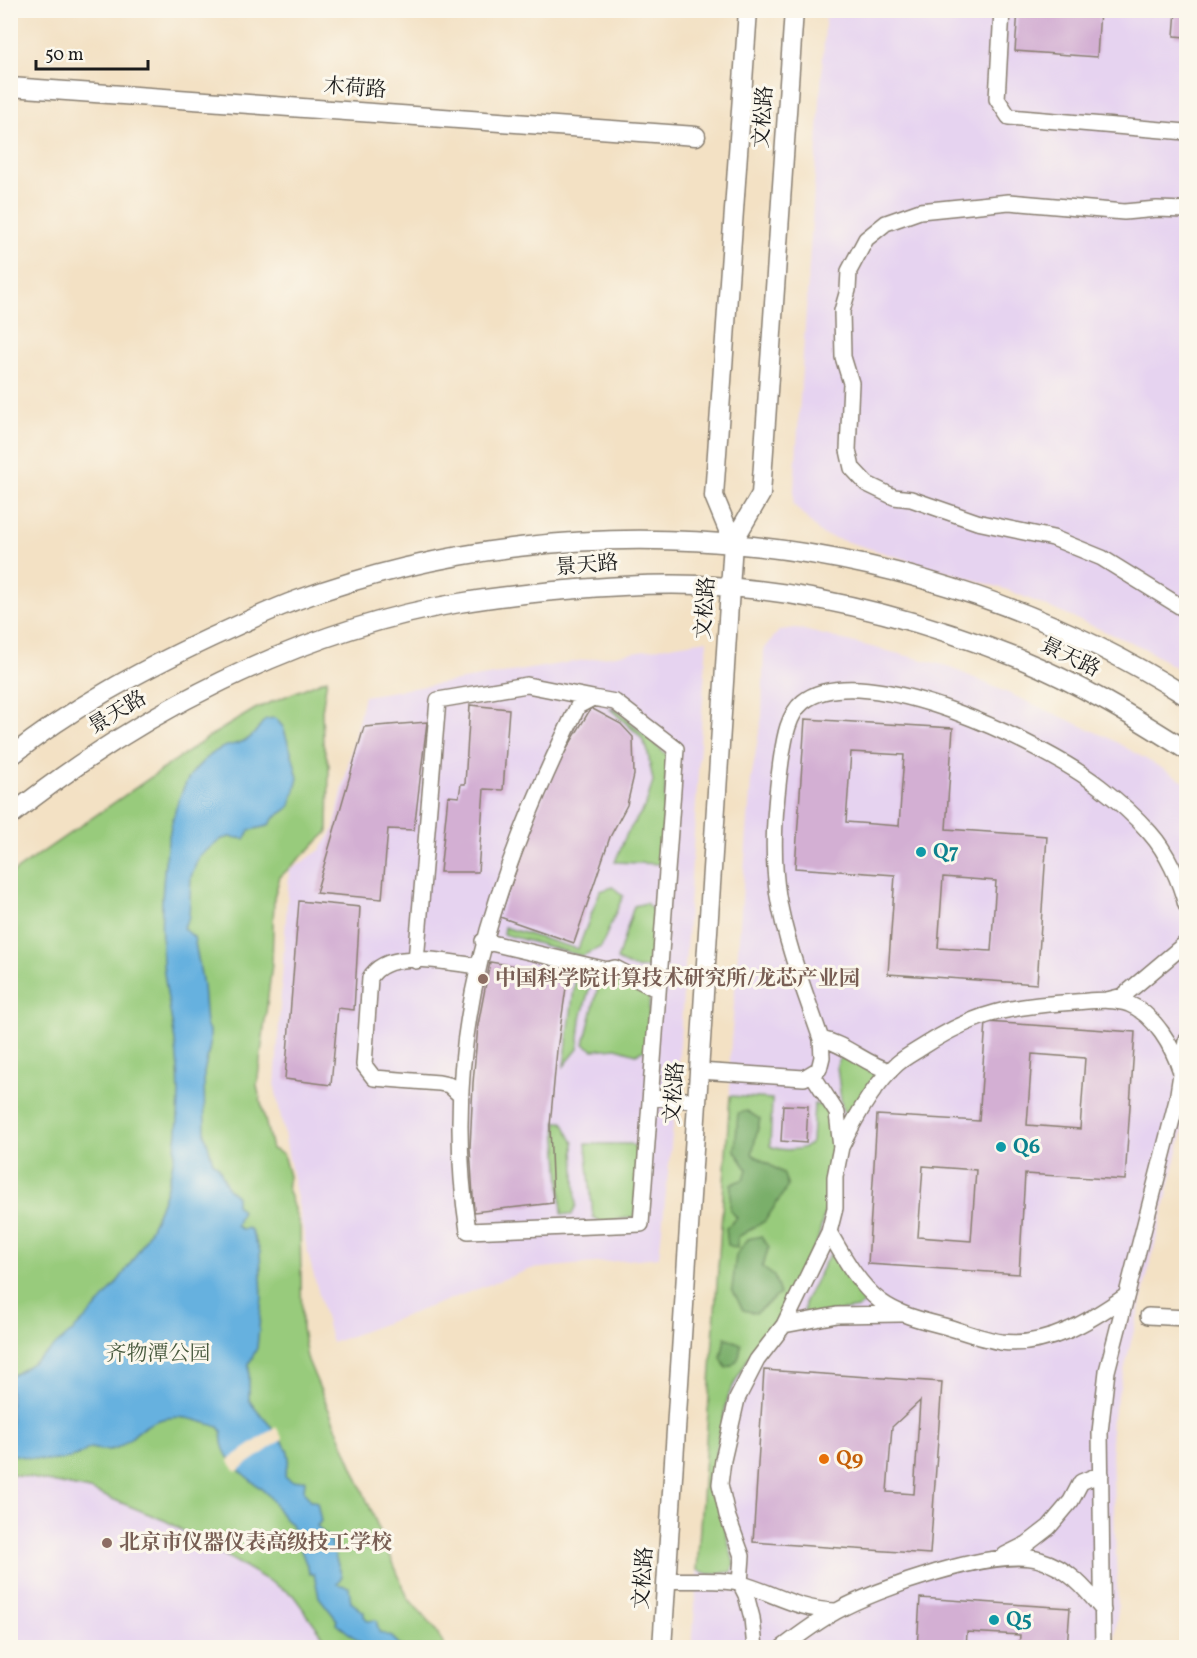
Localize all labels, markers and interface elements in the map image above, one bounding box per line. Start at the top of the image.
scale bar [36,33,148,71]
text: 50 m [45,43,84,68]
street label: 木荷路 [323,72,387,106]
street label: 文松路 [747,85,781,149]
street label: 景天路 [554,549,620,583]
street label: 文松路 [689,576,723,640]
street label: 景天路 [1035,631,1105,685]
street label: 景天路 [84,684,152,742]
place label: Q7 [933,838,959,867]
marker: Q7 [914,845,928,859]
place label: 中国科学院计算技术研究所/龙芯产业园 [495,965,860,994]
marker: 中国科学院计算技术研究所/龙芯产业园 [476,972,490,986]
street label: 文松路 [658,1061,692,1125]
place label: Q6 [1013,1133,1040,1162]
marker: Q6 [994,1140,1008,1154]
park label: 齐物潭公园 [106,1340,211,1369]
place label: Q9 [836,1445,863,1474]
marker: Q9 [817,1452,831,1466]
place label: 北京市仪器仪表高级技工学校 [119,1529,392,1558]
marker: 北京市仪器仪表高级技工学校 [100,1536,114,1550]
street label: 文松路 [627,1546,661,1610]
place label: Q5 [1006,1606,1032,1635]
marker: Q5 [987,1613,1001,1627]

